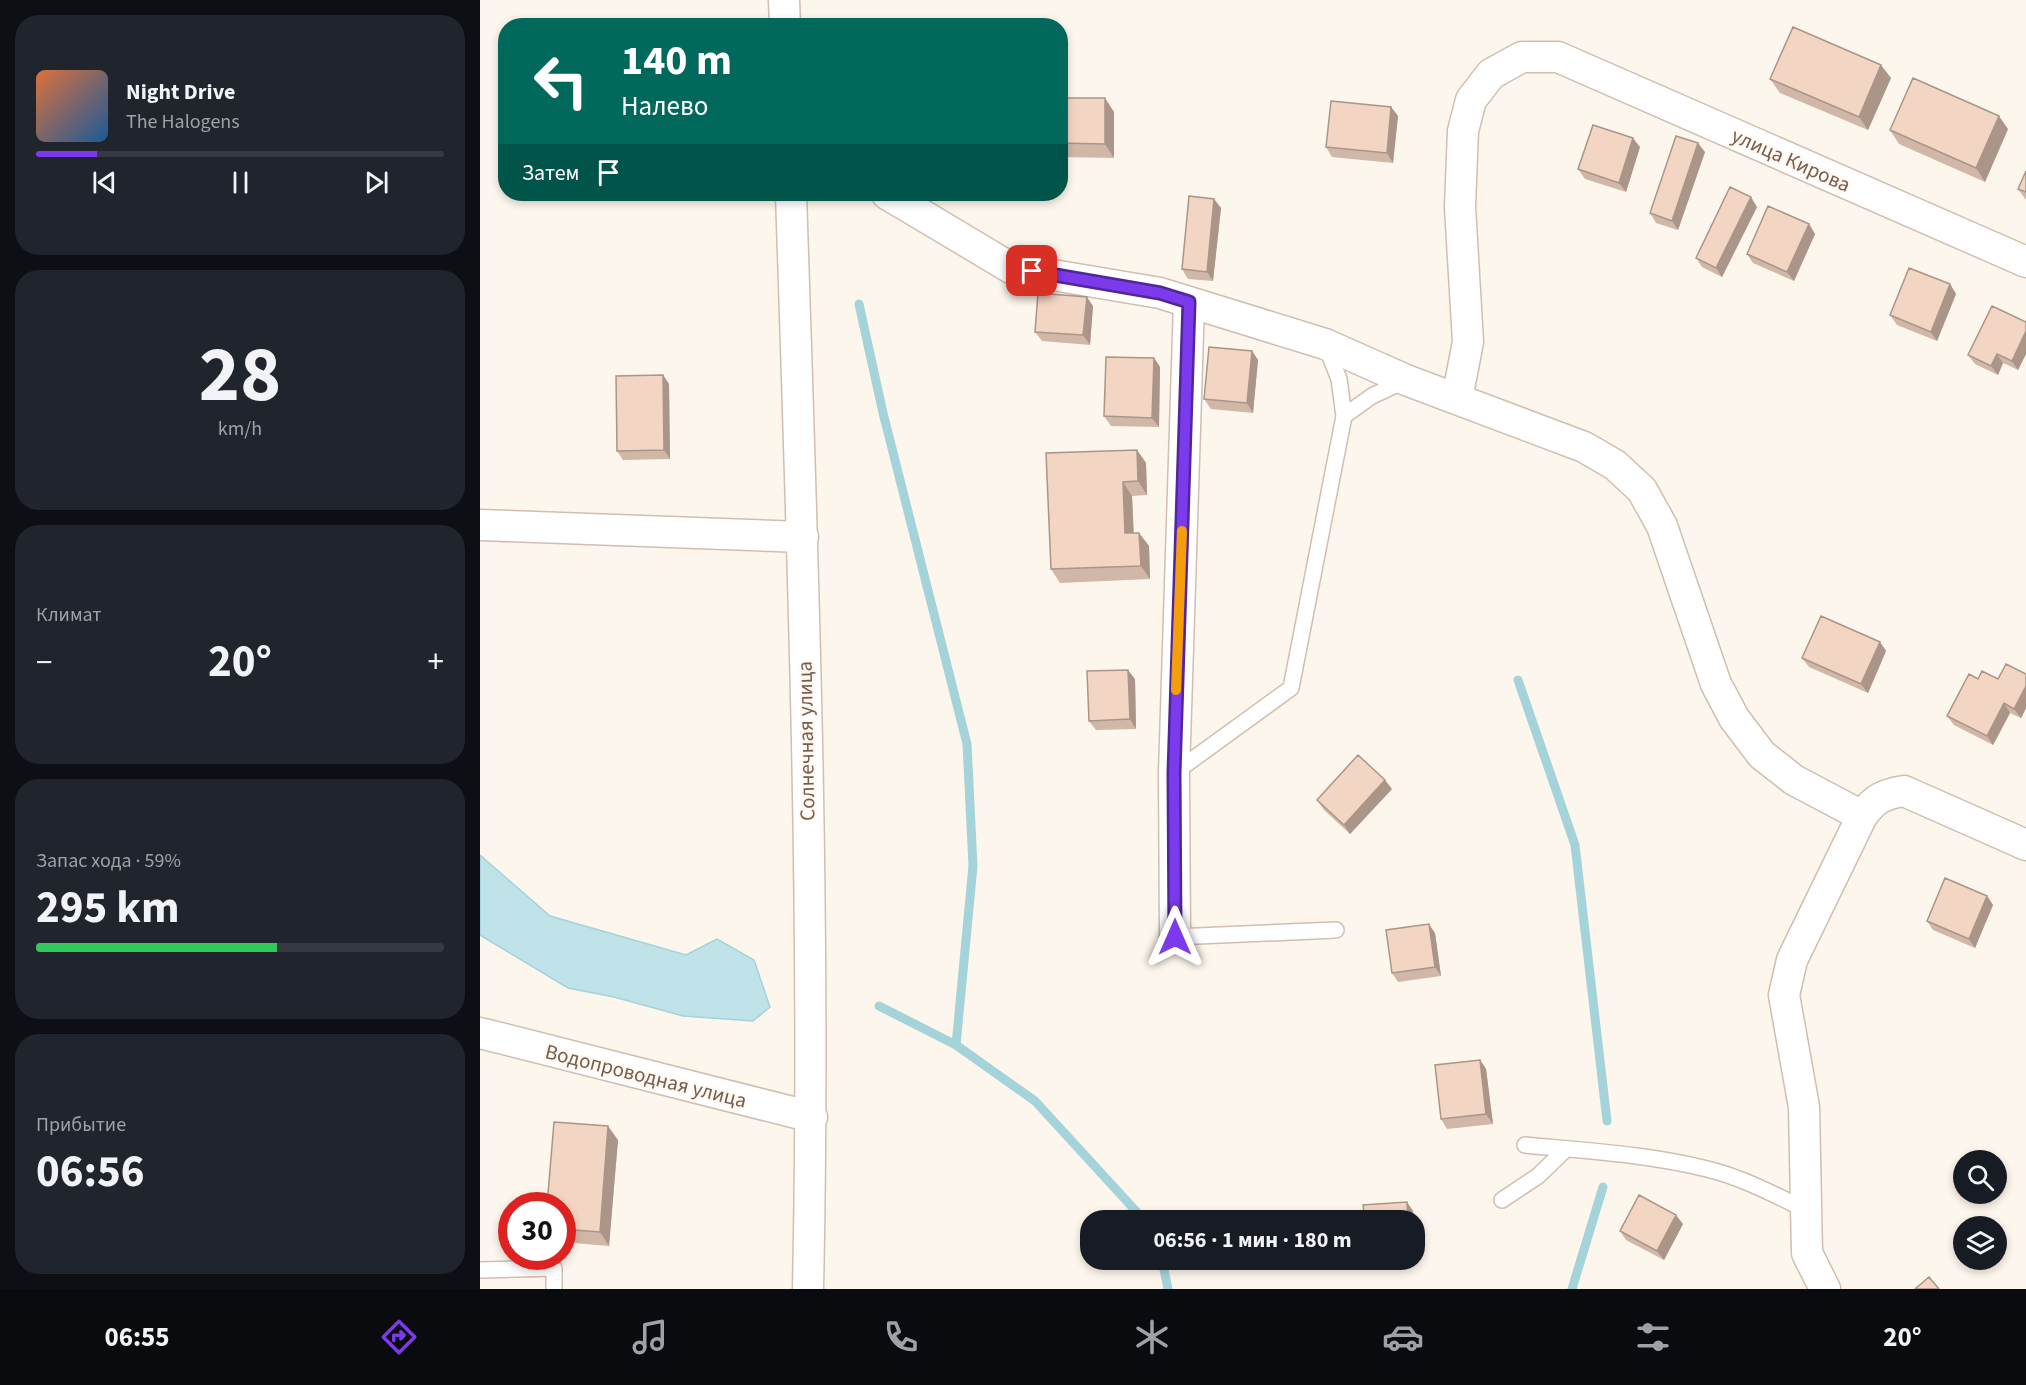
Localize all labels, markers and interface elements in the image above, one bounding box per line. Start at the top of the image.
text: 140 m [621,31,732,91]
icon: left [522,42,600,120]
text: Night Drive [126,76,235,108]
text: Налево [621,87,708,126]
text: The Halogens [126,108,240,136]
street label: улица Кирова [1727,120,1855,200]
icon: arrive [592,156,625,189]
text: Затем [522,157,580,189]
icon: previous [88,166,121,199]
icon: pause [224,166,257,199]
icon: next [360,166,393,199]
pin [1006,245,1057,296]
icon: arrive [1015,254,1048,287]
text: 28 [199,320,281,431]
text: km/h [218,415,262,443]
text: Климат [36,601,102,629]
text: 20° [208,630,272,694]
text: − [36,639,52,686]
text: + [428,639,444,686]
street label: Солнечная улица [790,661,822,821]
text: Запас хода · 59% [36,847,181,875]
text: 295 km [36,876,180,940]
position arrow [1143,905,1207,969]
street label: Водопроводная улица [542,1036,750,1116]
text: Прибытие [36,1111,126,1139]
text: 06:56 [36,1140,145,1204]
map controls [1953,1150,2007,1270]
button: search [1953,1150,2007,1204]
speed limit sign: 30 [498,1192,576,1270]
button: layers [1953,1216,2007,1270]
text: 06:56 · 1 мин · 180 m [1153,1224,1352,1256]
icon: directions [378,1316,420,1358]
icon: music [629,1316,671,1358]
icon: phone [880,1316,922,1358]
icon: climate [1131,1316,1173,1358]
icon: car [1382,1316,1424,1358]
icon: filters [1632,1316,1674,1358]
text: 06:55 [104,1318,170,1357]
text: 20° [1883,1318,1922,1357]

